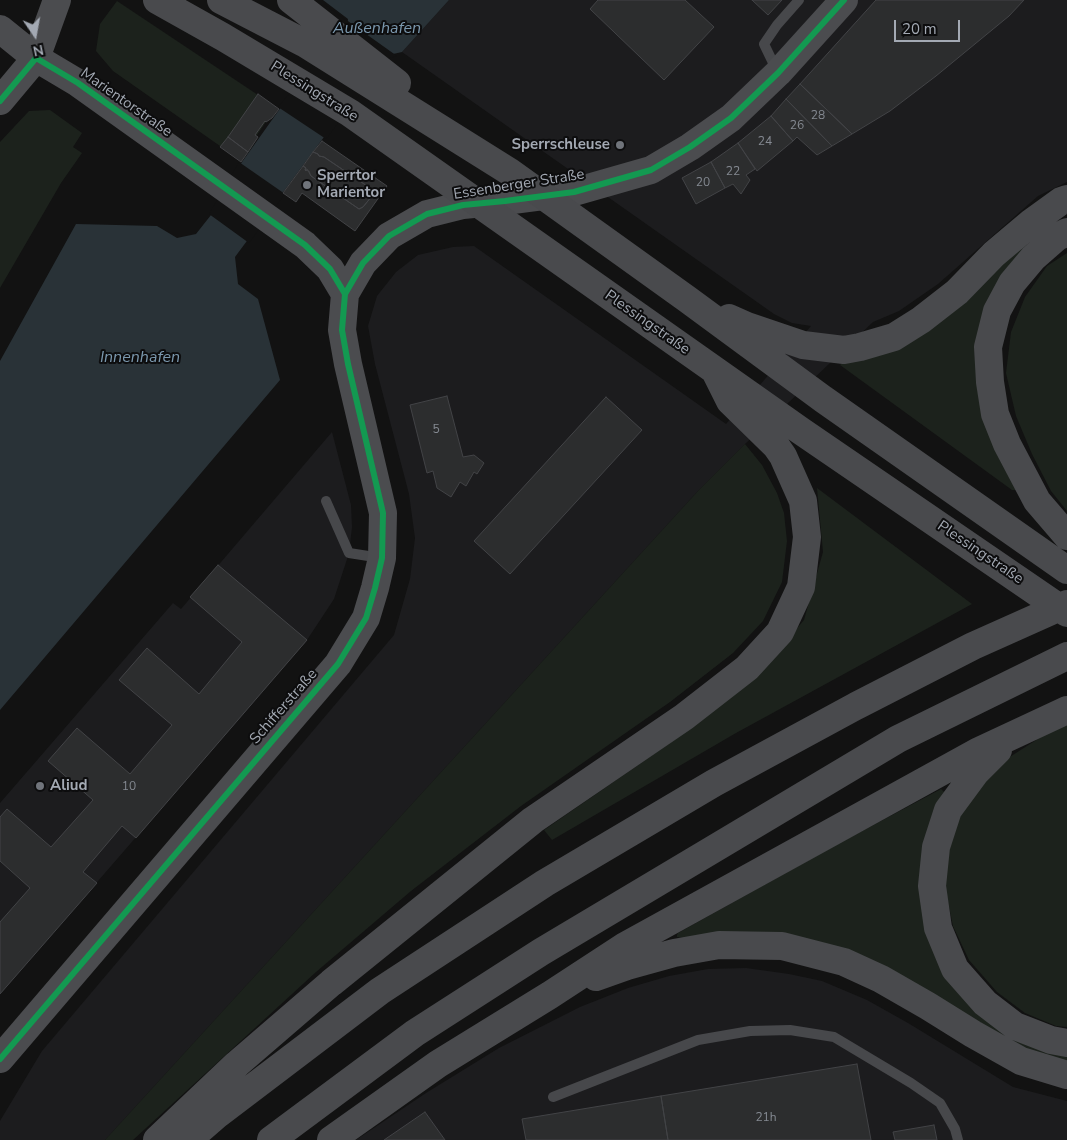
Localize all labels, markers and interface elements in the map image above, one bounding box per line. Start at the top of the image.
north arrow [10,10,60,60]
scale bar [897,10,963,42]
water label: Außenhafen [333,19,421,39]
text: 20 m [902,19,937,39]
text: N [31,40,45,61]
street label: Plessingstraße [267,58,361,126]
street label: Marientorstraße [77,65,175,141]
house number: 28 [811,109,825,123]
house number: 26 [790,119,804,133]
house number: 24 [758,135,772,149]
place label: Sperrschleuse [512,136,610,154]
marker: Sperrschleuse [614,139,626,151]
house number: 22 [726,165,740,179]
street label: Essenberger Straße [452,166,586,204]
place label: Sperrtor Marientor [317,167,385,202]
house number: 20 [696,176,710,190]
marker: Sperrtor Marientor [301,179,313,191]
street label: Plessingstraße [601,287,693,359]
water label: Innenhafen [100,348,180,368]
house number: 5 [432,423,440,437]
street label: Plessingstraße [934,518,1026,588]
street label: Schifferstraße [246,666,322,748]
place label: Aliud [50,777,87,795]
marker: Aliud [34,780,46,792]
house number: 10 [122,780,136,794]
house number: 21h [755,1111,777,1125]

